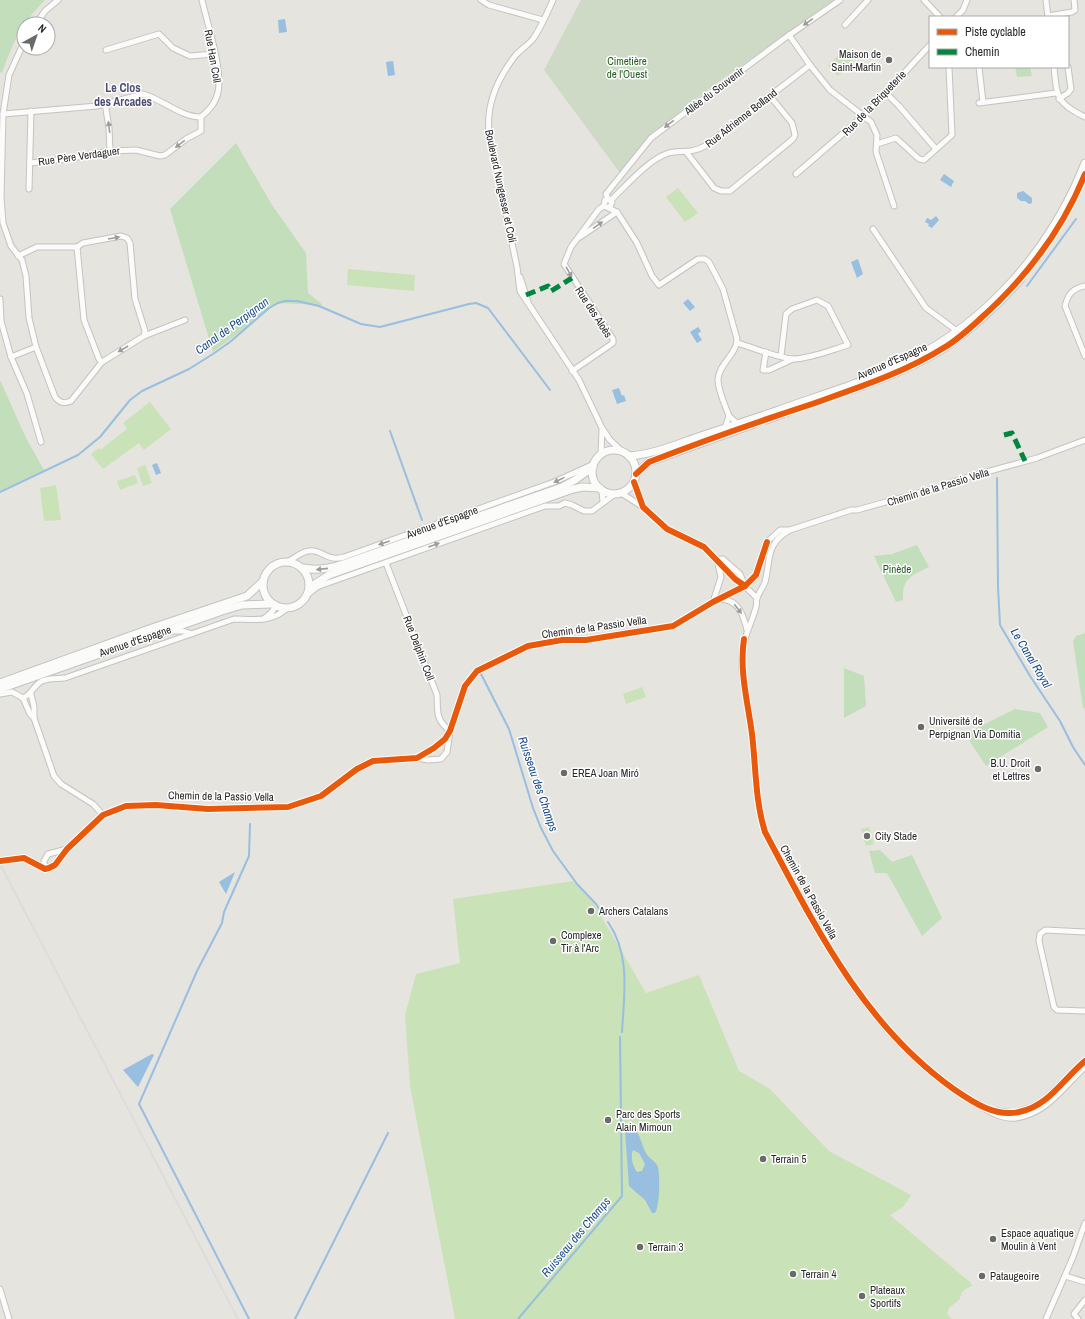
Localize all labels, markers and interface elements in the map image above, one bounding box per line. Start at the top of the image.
north arrow [16,16,56,56]
legend [929,16,1069,68]
one-way arrow [802,18,813,26]
text: N [35,21,49,36]
text: Piste cyclable [965,24,1026,40]
street label: Rue Han Coll [201,28,225,84]
text: Chemin [965,44,999,60]
place label: Maison de Saint-Martin [831,47,881,74]
park label: Cimetière de l'Ouest [607,54,648,81]
marker: Maison de Saint-Martin [884,55,894,65]
street label: Allée du Souvenir [681,64,747,119]
street label: Rue de la Briqueterie [839,67,909,139]
district label: Le Clos des Arcades [94,80,153,110]
street label: Rue Adrienne Bolland [702,85,780,151]
one-way arrow [664,120,674,128]
one-way arrow [105,121,112,133]
street label: Boulevard Nungesser et Coli [482,128,520,244]
one-way arrow [174,140,185,148]
street label: Rue Père Verdaguer [37,143,121,169]
one-way arrow [592,221,603,229]
one-way arrow [108,234,120,240]
one-way arrow [565,266,572,278]
street label: Rue des Aloès [572,284,616,341]
water label: Canal de Perpignan [192,294,272,358]
street label: Avenue d'Espagne [854,339,929,383]
one-way arrow [117,346,129,353]
street label: Chemin de la Passio Vella [885,465,991,509]
one-way arrow [553,477,564,483]
street label: Avenue d'Espagne [403,503,480,542]
one-way arrow [377,540,389,546]
one-way arrow [429,542,441,548]
park label: Pinède [883,562,911,576]
one-way arrow [316,566,328,572]
one-way arrow [734,604,743,615]
street label: Chemin de la Passio Vella [541,613,647,641]
street label: Rue Delphin Coll [400,614,438,682]
street label: Avenue d'Espagne [96,622,173,660]
water label: Le Canal Royal [1007,625,1056,692]
place label: Université de Perpignan Via Domitia [929,714,1021,741]
marker: Université de Perpignan Via Domitia [916,722,926,732]
water label: Ruisseau des Champs [514,734,562,834]
place label: B.U. Droit et Lettres [990,756,1030,783]
marker: B.U. Droit et Lettres [1033,764,1043,774]
place label: EREA Joan Miró [572,766,639,780]
marker: EREA Joan Miró [559,768,569,778]
street label: Chemin de la Passio Vella [168,788,274,804]
place label: City Stade [875,829,917,843]
marker: City Stade [862,831,872,841]
street label: Chemin de la Passio Vella [777,842,841,942]
place label: Archers Catalans [598,904,669,918]
marker: Archers Catalans [586,906,596,916]
place label: Complexe Tir à l'Arc [561,928,602,955]
marker: Complexe Tir à l'Arc [548,936,558,946]
place label: Parc des Sports Alain Mimoun [615,1107,681,1134]
marker: Parc des Sports Alain Mimoun [603,1115,613,1125]
place label: Terrain 5 [771,1152,807,1166]
marker: Terrain 5 [758,1154,768,1164]
water label: Ruisseau des Champs [538,1194,614,1280]
place label: Espace aquatique Moulin à Vent [1001,1226,1074,1253]
marker: Espace aquatique Moulin à Vent [988,1234,998,1244]
place label: Terrain 3 [648,1240,684,1254]
marker: Terrain 3 [635,1242,645,1252]
place label: Terrain 4 [801,1267,837,1281]
marker: Terrain 4 [788,1269,798,1279]
place label: Pataugeoire [990,1269,1039,1283]
marker: Pataugeoire [977,1271,987,1281]
place label: Plateaux Sportifs [870,1283,906,1310]
marker: Plateaux Sportifs [857,1291,867,1301]

